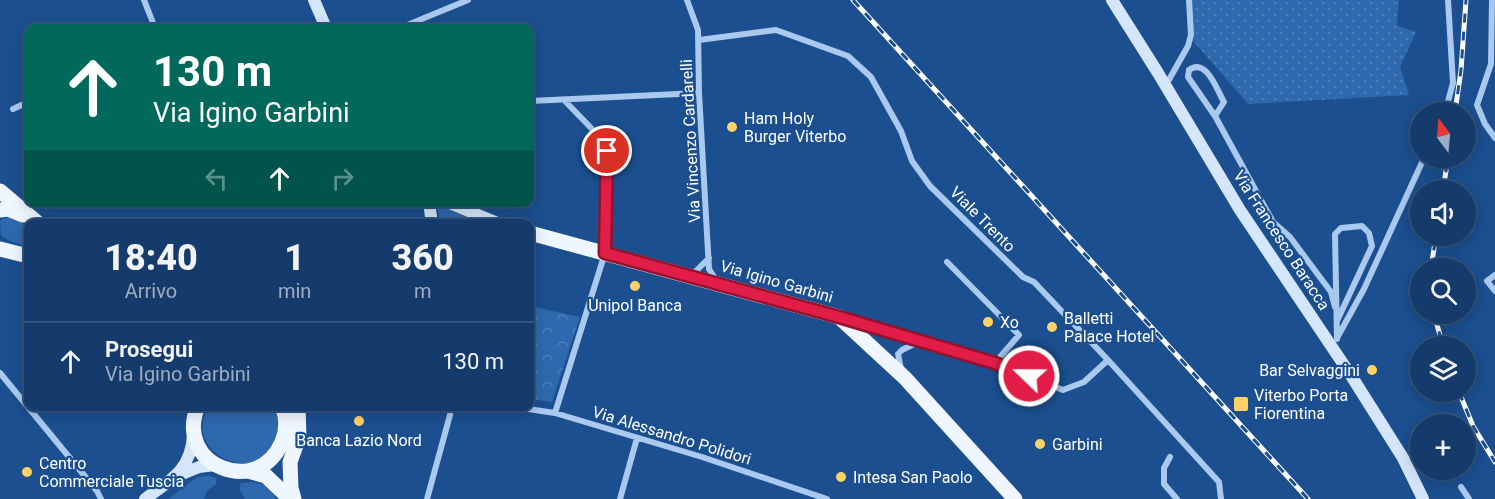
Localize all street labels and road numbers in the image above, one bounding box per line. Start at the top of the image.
street label: Via Vincenzo Cardarelli [677,59,704,223]
street label: Via Francesco Baracca [1229,167,1334,314]
street label: Viale Trento [946,183,1019,256]
street label: Via Igino Garbini [718,256,835,307]
street label: Via Alessandro Polidori [590,402,754,469]

